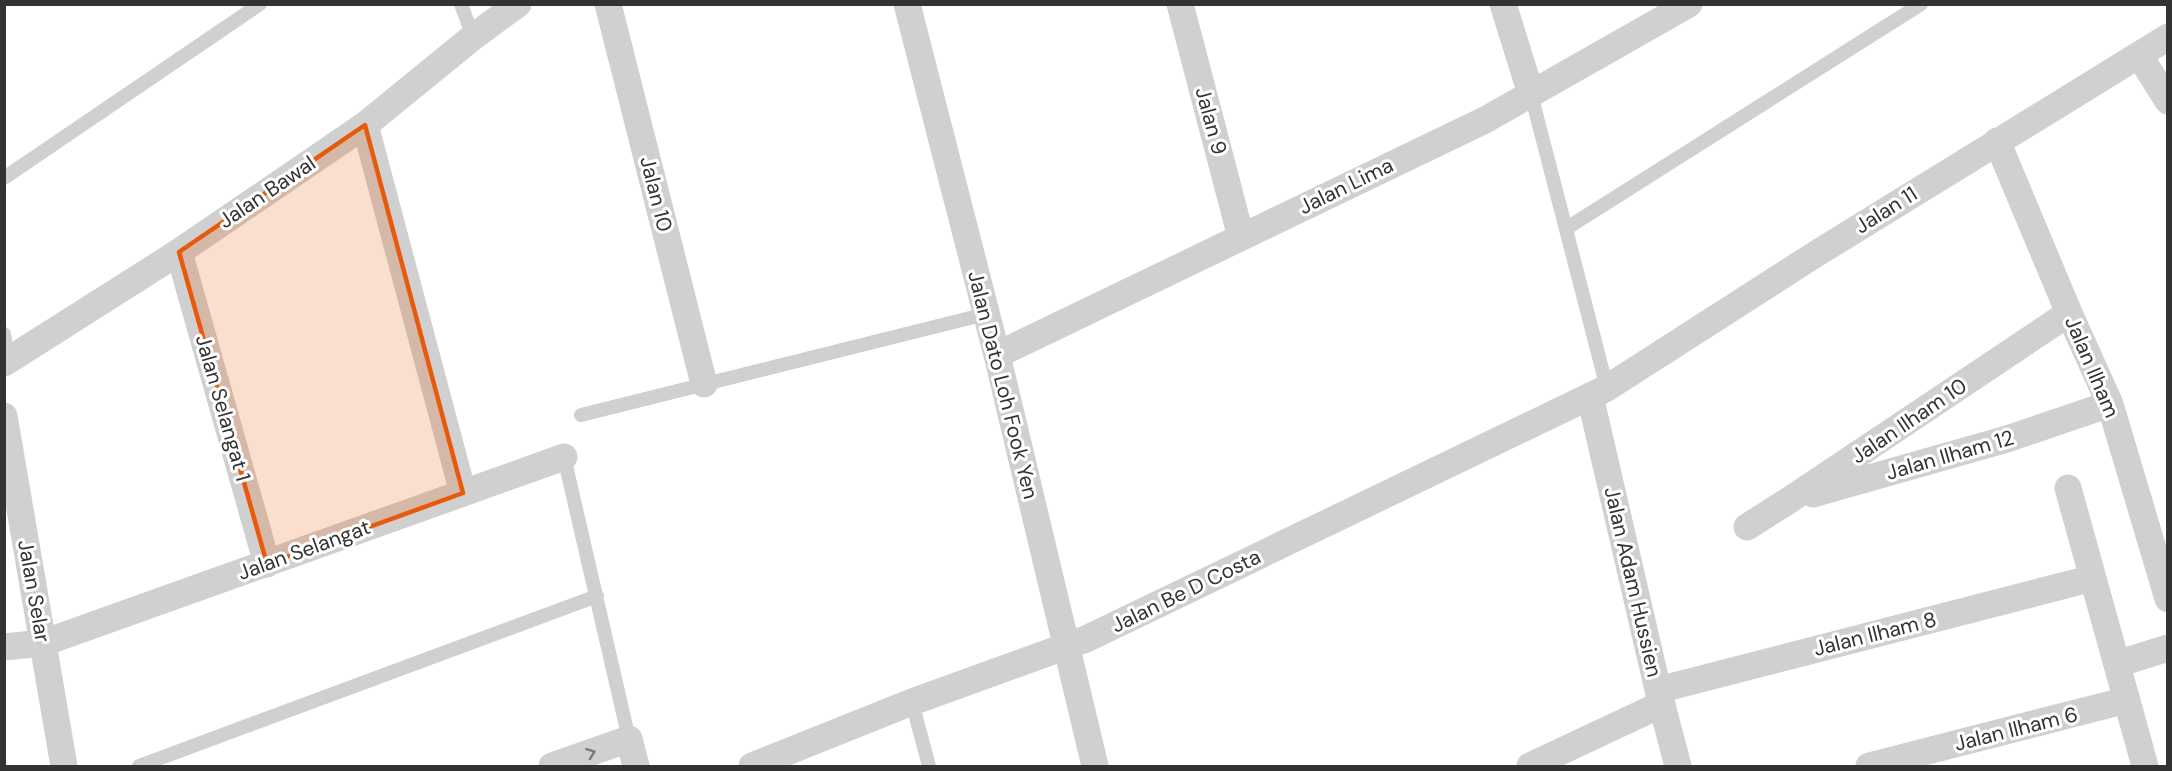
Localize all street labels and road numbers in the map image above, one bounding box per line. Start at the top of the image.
street label: Jalan 9 [1189,84,1233,158]
street label: Jalan Bawal [213,149,321,235]
street label: Jalan Lima [1294,151,1398,221]
street label: Jalan 10 [633,153,679,235]
street label: Jalan 11 [1849,180,1923,240]
street label: Jalan Dato Loh Fook Yen [961,268,1045,502]
street label: Jalan Ilham [2058,312,2126,422]
street label: Jalan Selangat 1 [189,331,257,485]
street label: Jalan Ilham 10 [1846,372,1972,470]
street label: Jalan Ilham 12 [1883,423,2017,487]
street label: Jalan Adam Hussien [1597,484,1669,680]
street label: Jalan Selangat [234,513,374,587]
street label: Jalan Selar [11,538,57,645]
street label: Jalan Be D Costa [1107,543,1265,639]
street label: Jalan Ilham 8 [1811,605,1939,663]
street label: Jalan Ilham 6 [1951,700,2081,758]

